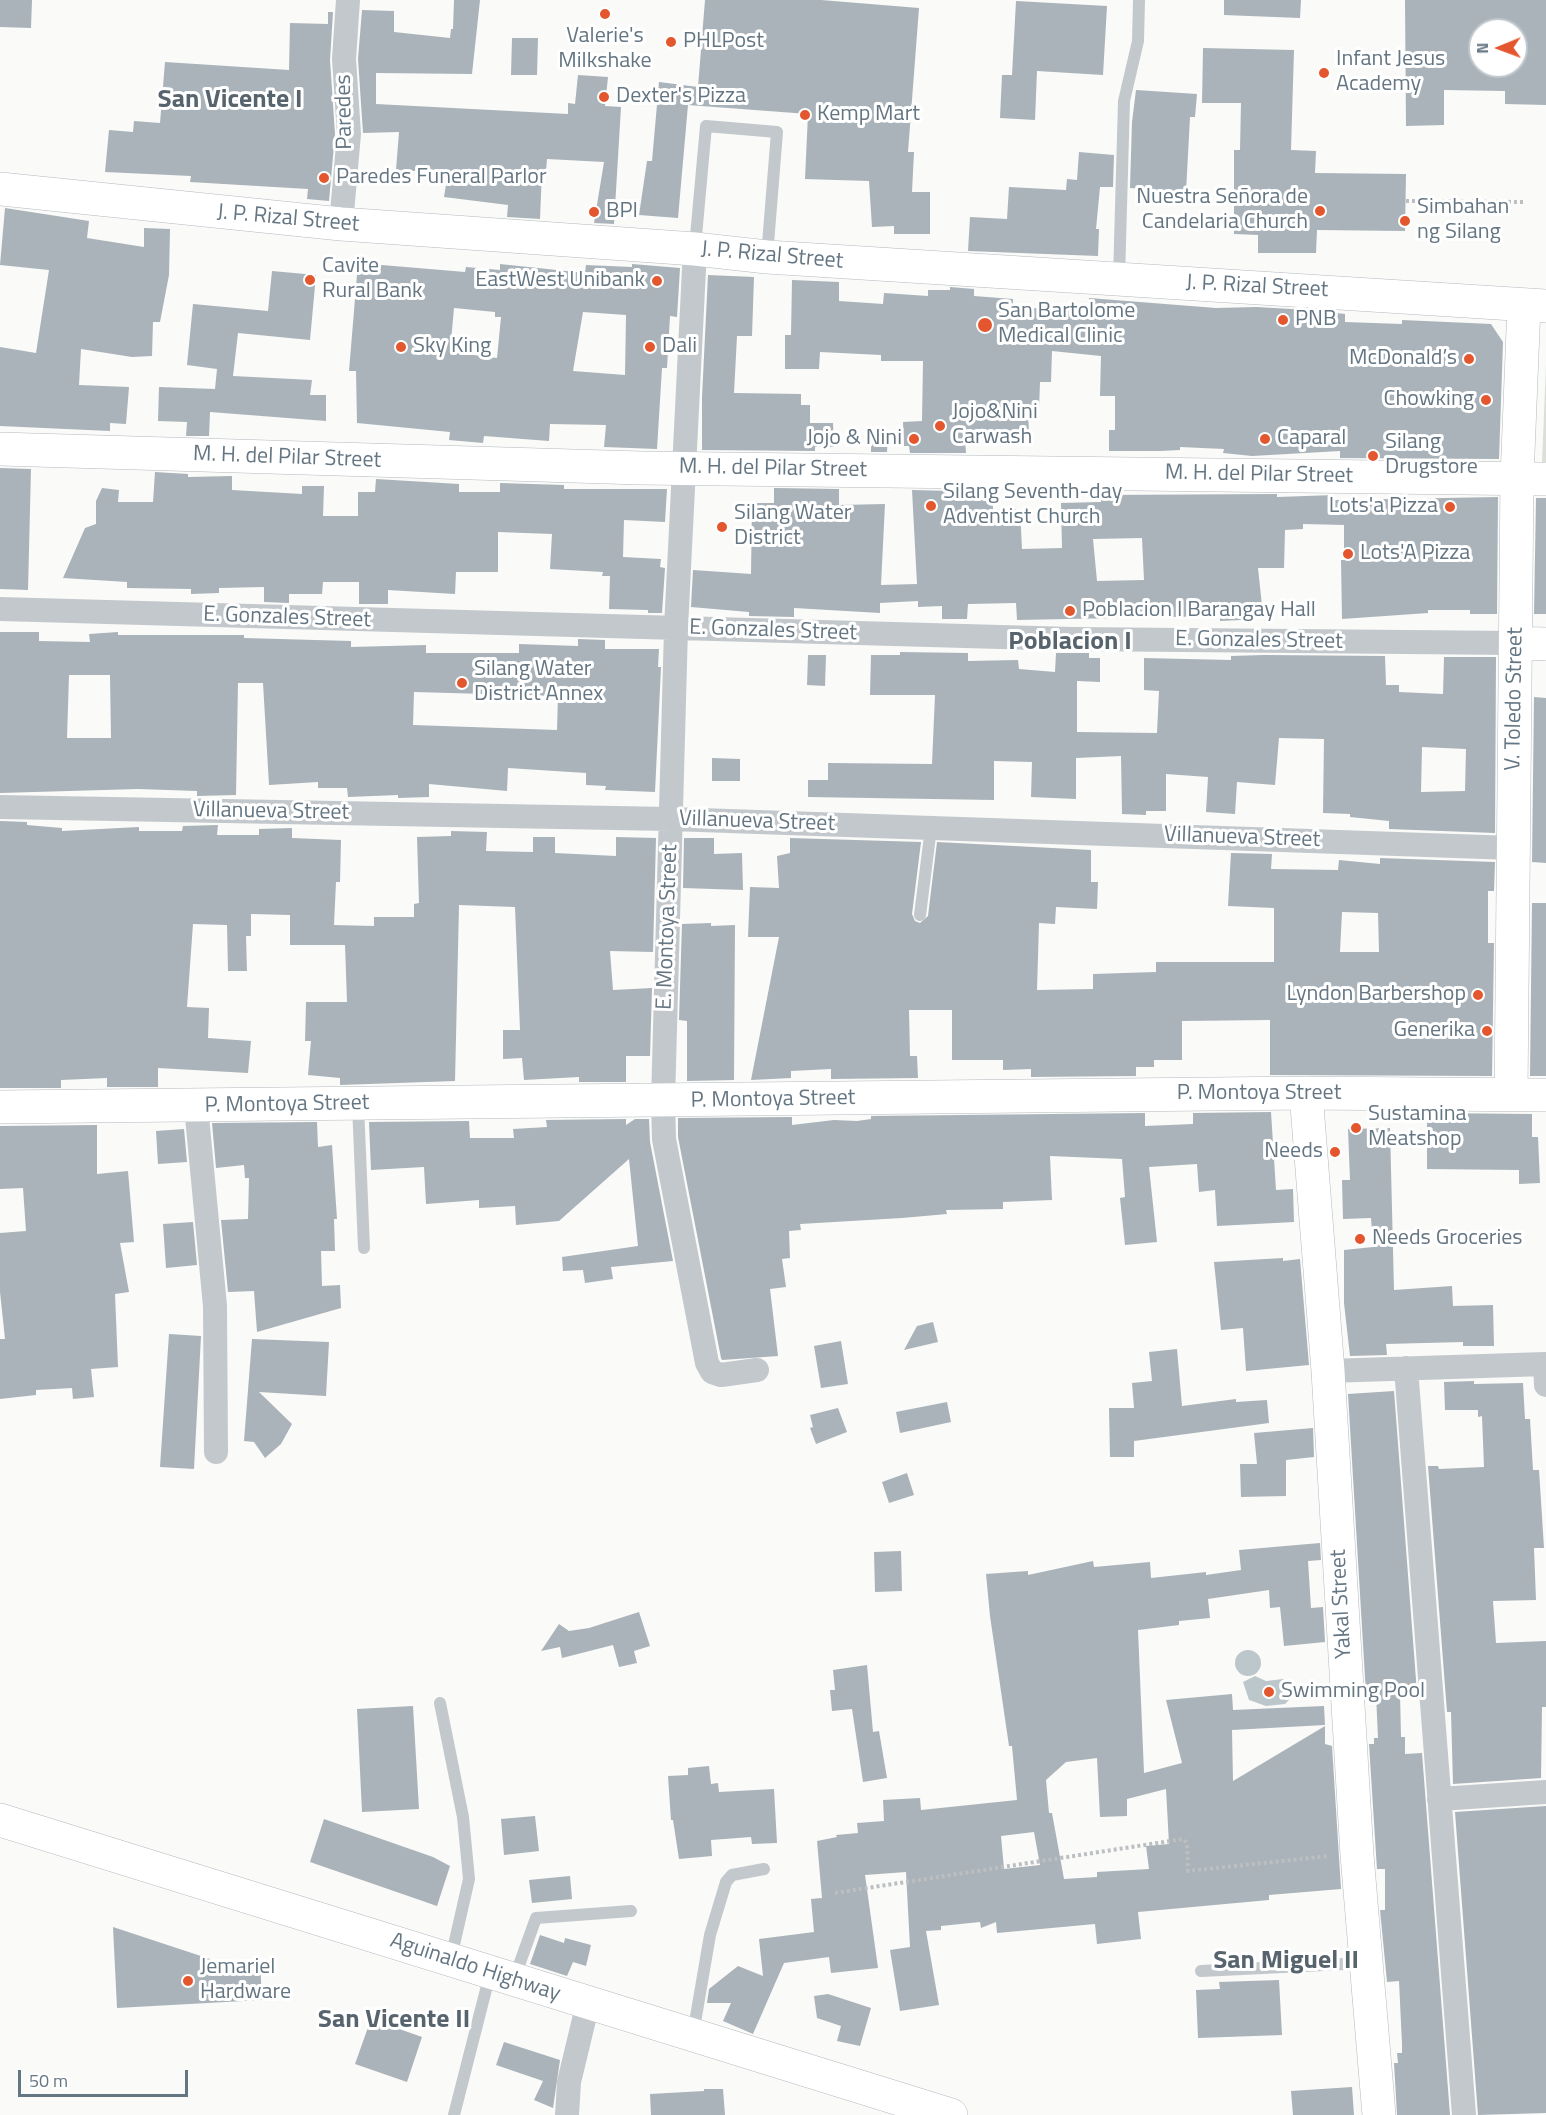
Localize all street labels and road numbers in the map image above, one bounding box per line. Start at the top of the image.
street label: Paredes [331,74,359,150]
street label: J. P. Rizal Street [216,200,360,238]
street label: J. P. Rizal Street [700,237,844,275]
street label: J. P. Rizal Street [1185,270,1329,304]
street label: M. H. del Pilar Street [192,442,382,474]
street label: M. H. del Pilar Street [679,454,867,484]
street label: M. H. del Pilar Street [1165,460,1353,490]
street label: E. Gonzales Street [203,602,371,634]
street label: E. Gonzales Street [689,615,857,647]
street label: E. Gonzales Street [1175,626,1343,656]
street label: V. Toledo Street [1501,627,1529,771]
street label: Villanueva Street [193,797,349,827]
street label: Villanueva Street [678,806,836,838]
street label: Villanueva Street [1163,822,1321,854]
street label: E. Montoya Street [652,844,684,1010]
street label: P. Montoya Street [1177,1081,1341,1107]
street label: P. Montoya Street [690,1085,856,1115]
street label: P. Montoya Street [204,1090,370,1120]
street label: Yakal Street [1326,1549,1358,1659]
street label: Aguinaldo Highway [386,1928,564,2008]

